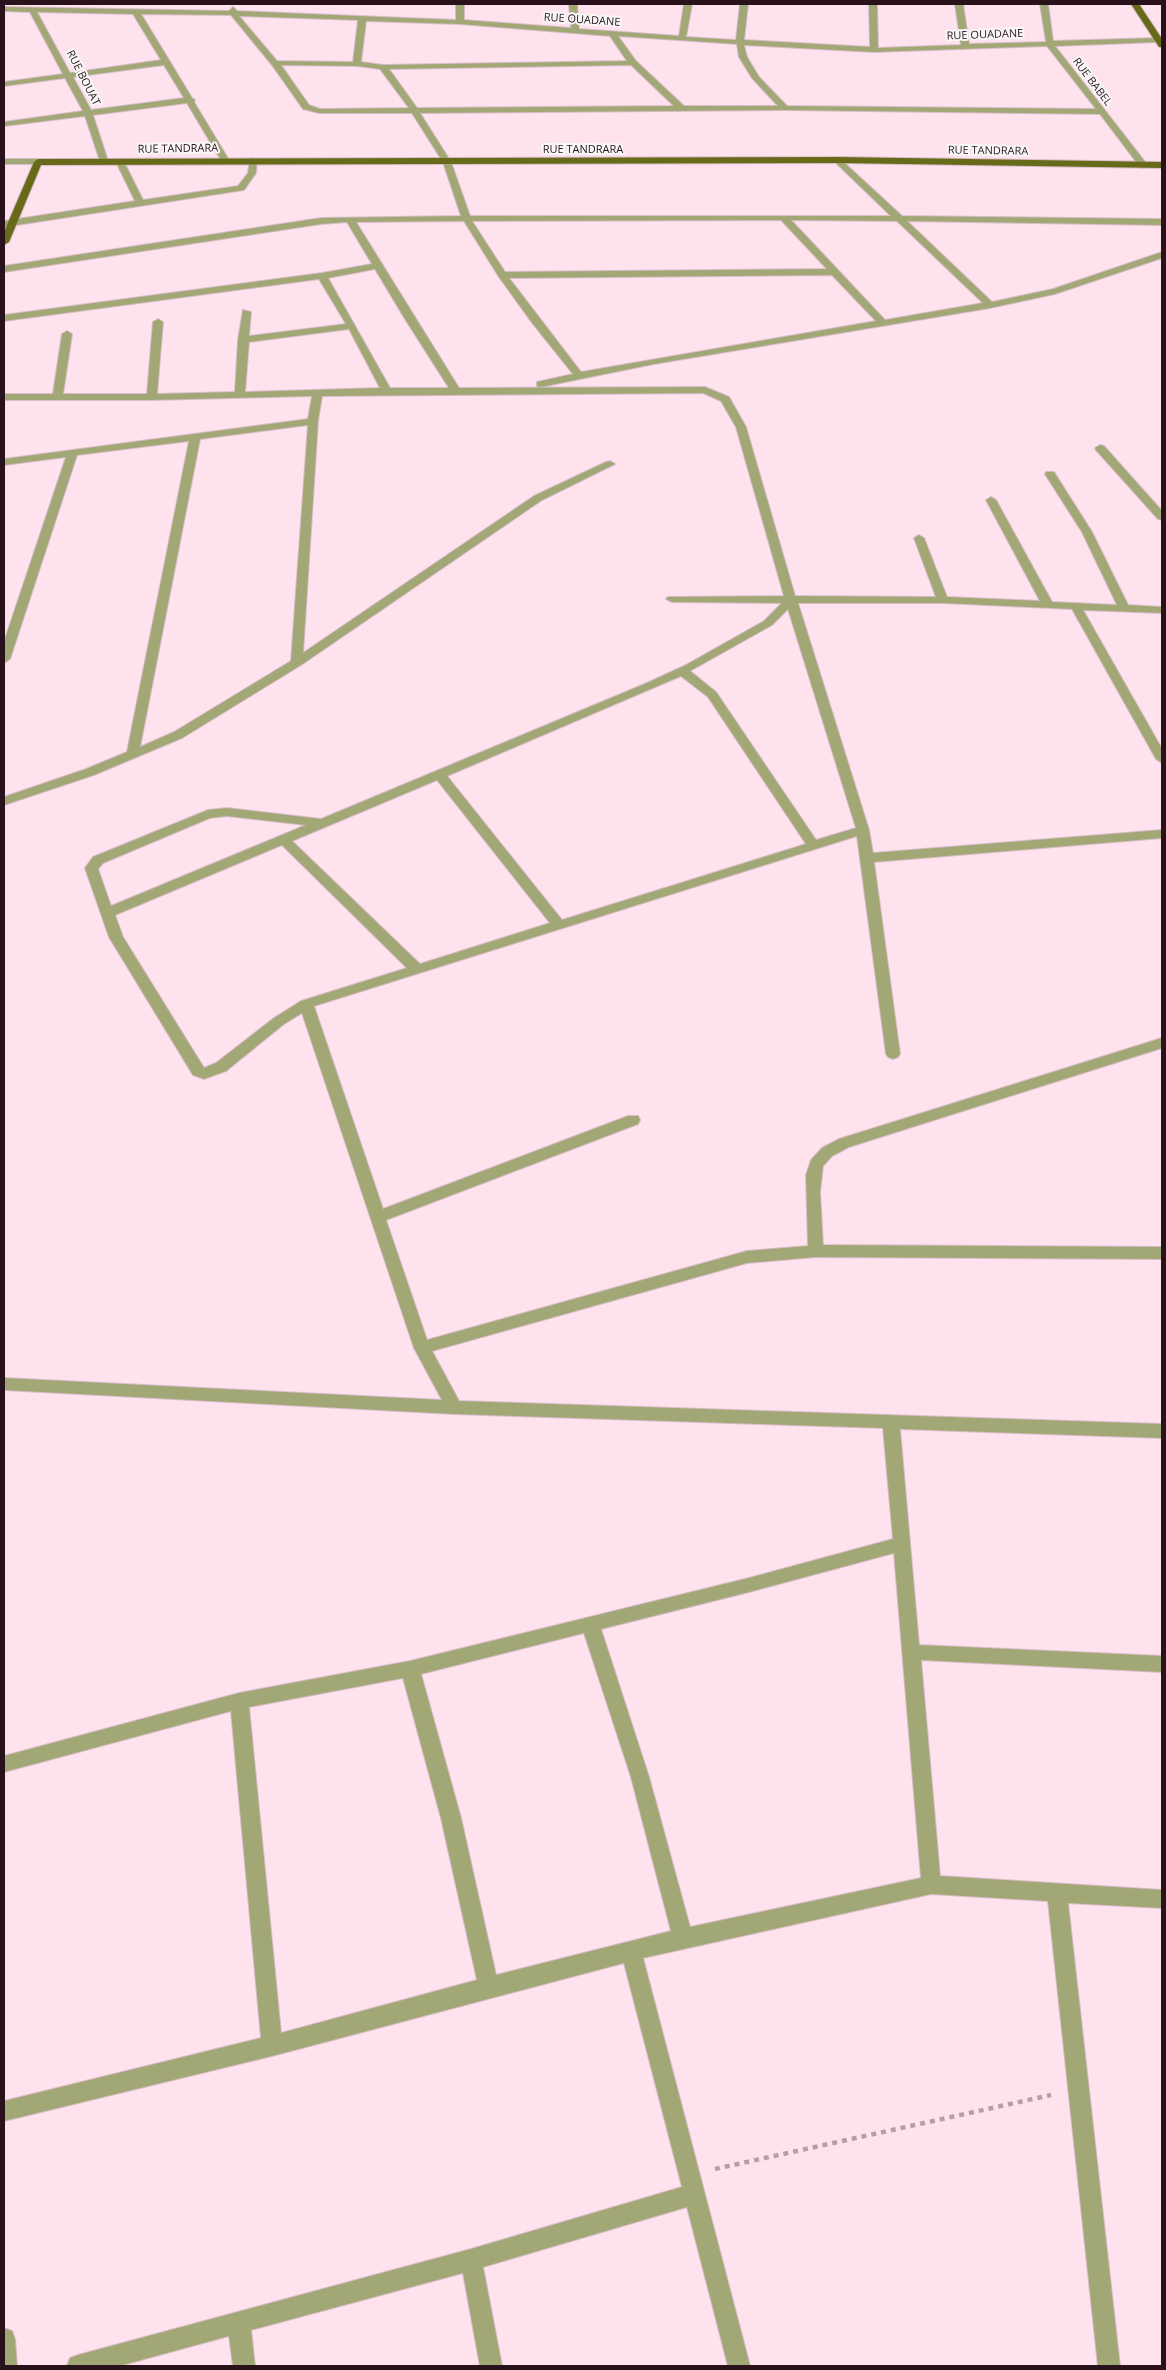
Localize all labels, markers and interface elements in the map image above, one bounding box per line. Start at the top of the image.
street label: RUE OUADANE [543,11,621,29]
street label: RUE OUADANE [946,27,1024,43]
street label: RUE BOUAT [63,48,103,108]
street label: RUE BABEL [1070,55,1114,109]
street label: RUE TANDRARA [138,142,218,156]
street label: RUE TANDRARA [543,143,623,157]
street label: RUE TANDRARA [948,144,1028,158]

